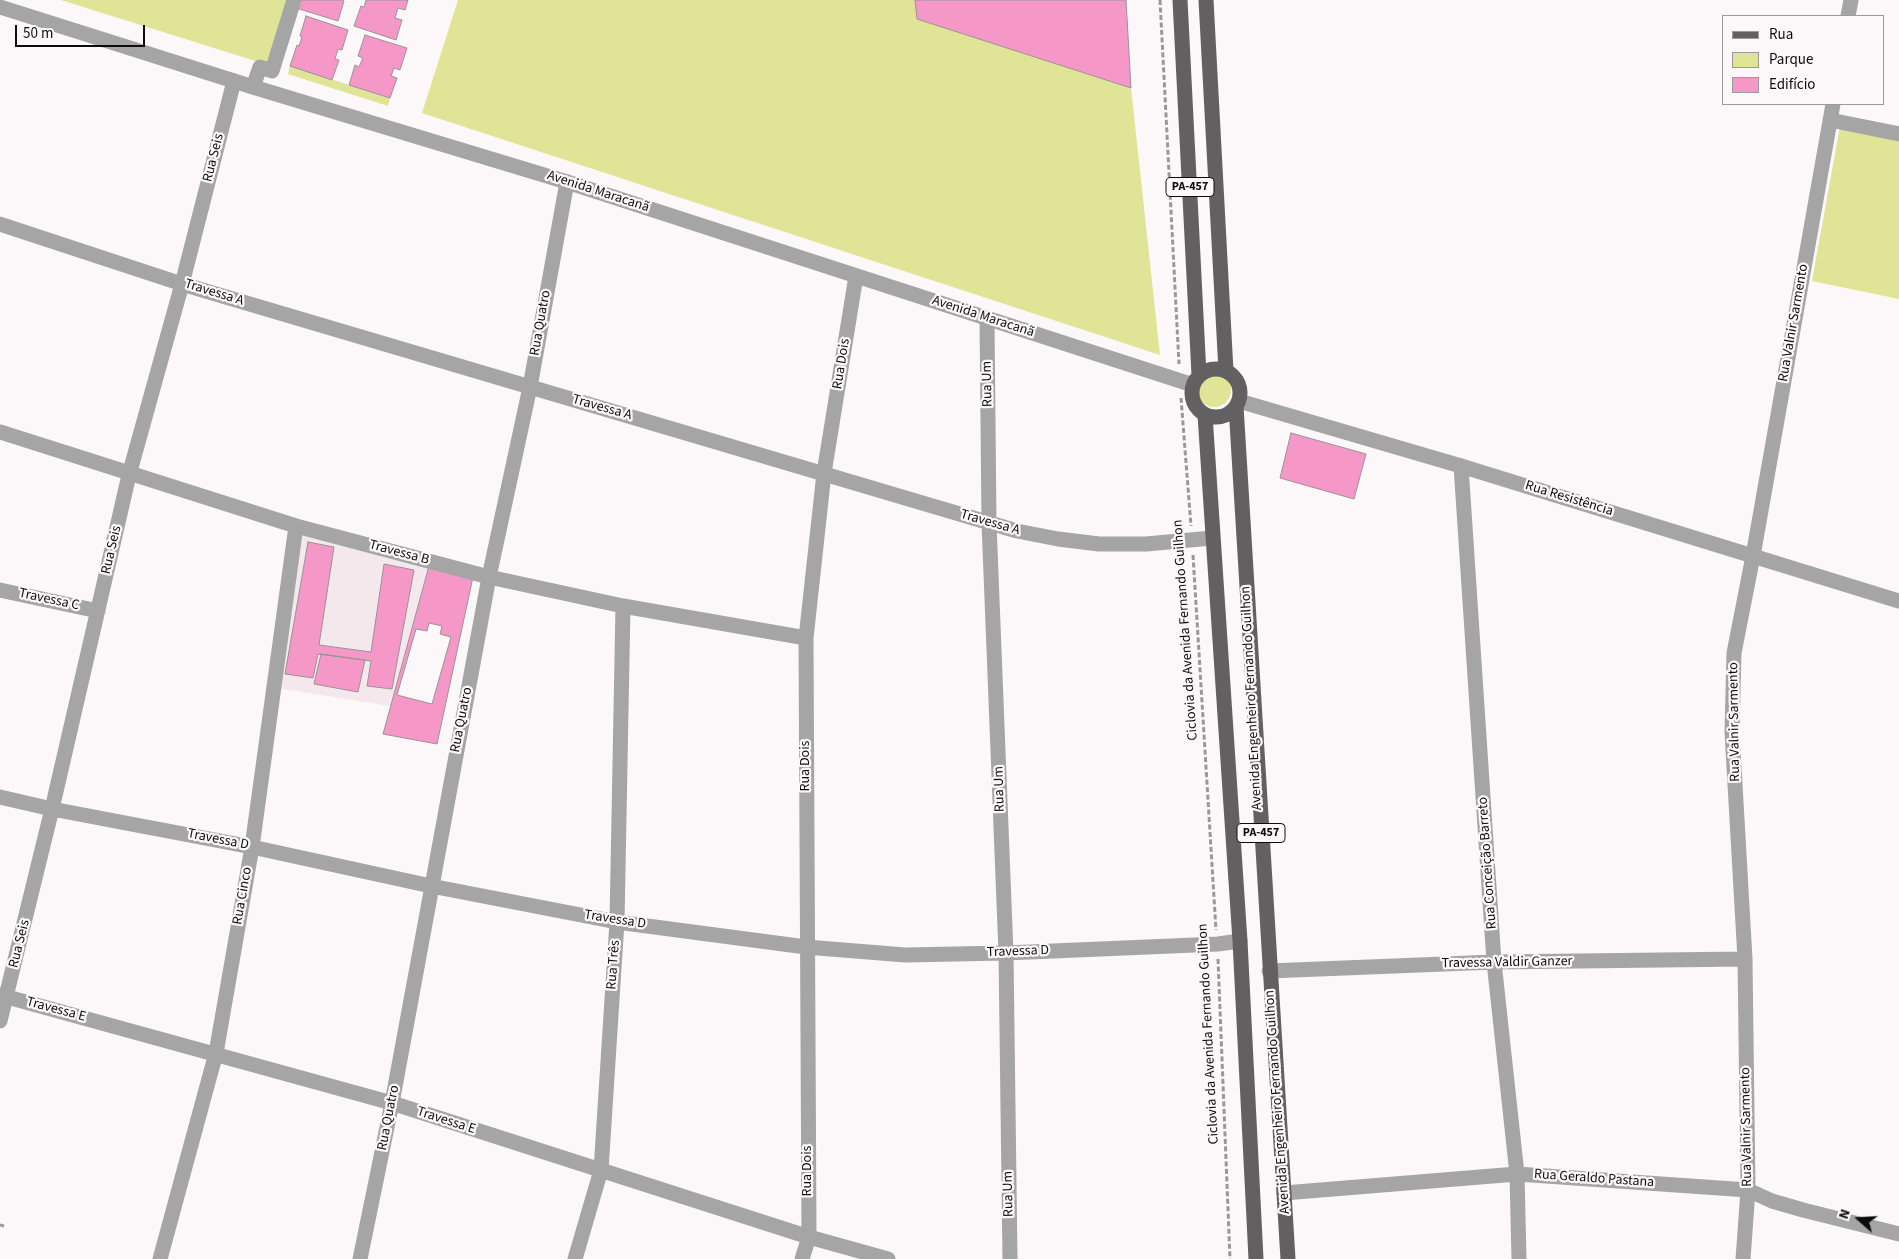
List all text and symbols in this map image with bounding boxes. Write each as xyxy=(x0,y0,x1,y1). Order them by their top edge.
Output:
scale bar xyxy=(18,15,148,47)
legend xyxy=(1722,15,1884,105)
text: 50 m xyxy=(23,23,53,44)
text: Rua xyxy=(1769,24,1793,45)
text: Parque xyxy=(1769,49,1813,70)
text: Edifício xyxy=(1769,74,1816,95)
street label: Rua Seis xyxy=(200,132,228,184)
street label: Avenida Maracanã xyxy=(545,168,651,216)
road number: PA-457 xyxy=(1166,178,1214,196)
street label: Rua Valnir Sarmento xyxy=(1775,263,1813,383)
street label: Travessa A xyxy=(182,276,246,310)
street label: Rua Quatro xyxy=(527,289,555,357)
street label: Avenida Maracanã xyxy=(930,293,1036,341)
street label: Rua Dois xyxy=(830,338,854,390)
street label: Rua Um xyxy=(979,361,997,407)
street label: Travessa A xyxy=(570,392,634,424)
street label: Rua Resistência xyxy=(1523,478,1615,520)
street label: Travessa A xyxy=(958,507,1022,539)
street label: Ciclovia da Avenida Fernando Guilhon xyxy=(1170,519,1202,741)
street label: Rua Seis xyxy=(98,524,126,576)
street label: Travessa B xyxy=(367,537,431,569)
street label: Travessa C xyxy=(17,585,81,615)
street label: Avenida Engenheiro Fernando Guilhon xyxy=(1238,585,1266,811)
street label: Rua Valnir Sarmento xyxy=(1726,662,1744,782)
street label: Rua Quatro xyxy=(447,686,477,754)
street label: Rua Dois xyxy=(798,741,814,791)
street label: Rua Um xyxy=(991,766,1009,812)
street label: Rua Conceição Barreto xyxy=(1475,796,1501,930)
road number: PA-457 xyxy=(1237,824,1285,842)
street label: Travessa D xyxy=(186,826,250,854)
street label: Rua Cinco xyxy=(230,866,256,926)
street label: Travessa D xyxy=(583,907,647,933)
street label: Rua Seis xyxy=(6,918,34,970)
street label: Ciclovia da Avenida Fernando Guilhon xyxy=(1195,923,1223,1145)
street label: Rua Três xyxy=(604,940,624,990)
street label: Travessa D xyxy=(987,943,1049,961)
street label: Travessa Valdir Ganzer xyxy=(1441,953,1573,973)
street label: Avenida Engenheiro Fernando Guilhon xyxy=(1262,989,1294,1215)
street label: Travessa E xyxy=(24,994,88,1026)
street label: Rua Valnir Sarmento xyxy=(1738,1067,1756,1187)
street label: Rua Quatro xyxy=(374,1084,404,1152)
street label: Travessa E xyxy=(414,1104,478,1138)
street label: Rua Dois xyxy=(800,1146,816,1196)
street label: Rua Geraldo Pastana xyxy=(1533,1166,1655,1192)
street label: Rua Um xyxy=(1000,1171,1018,1217)
north arrow xyxy=(1834,1194,1884,1244)
text: N xyxy=(1834,1206,1856,1222)

